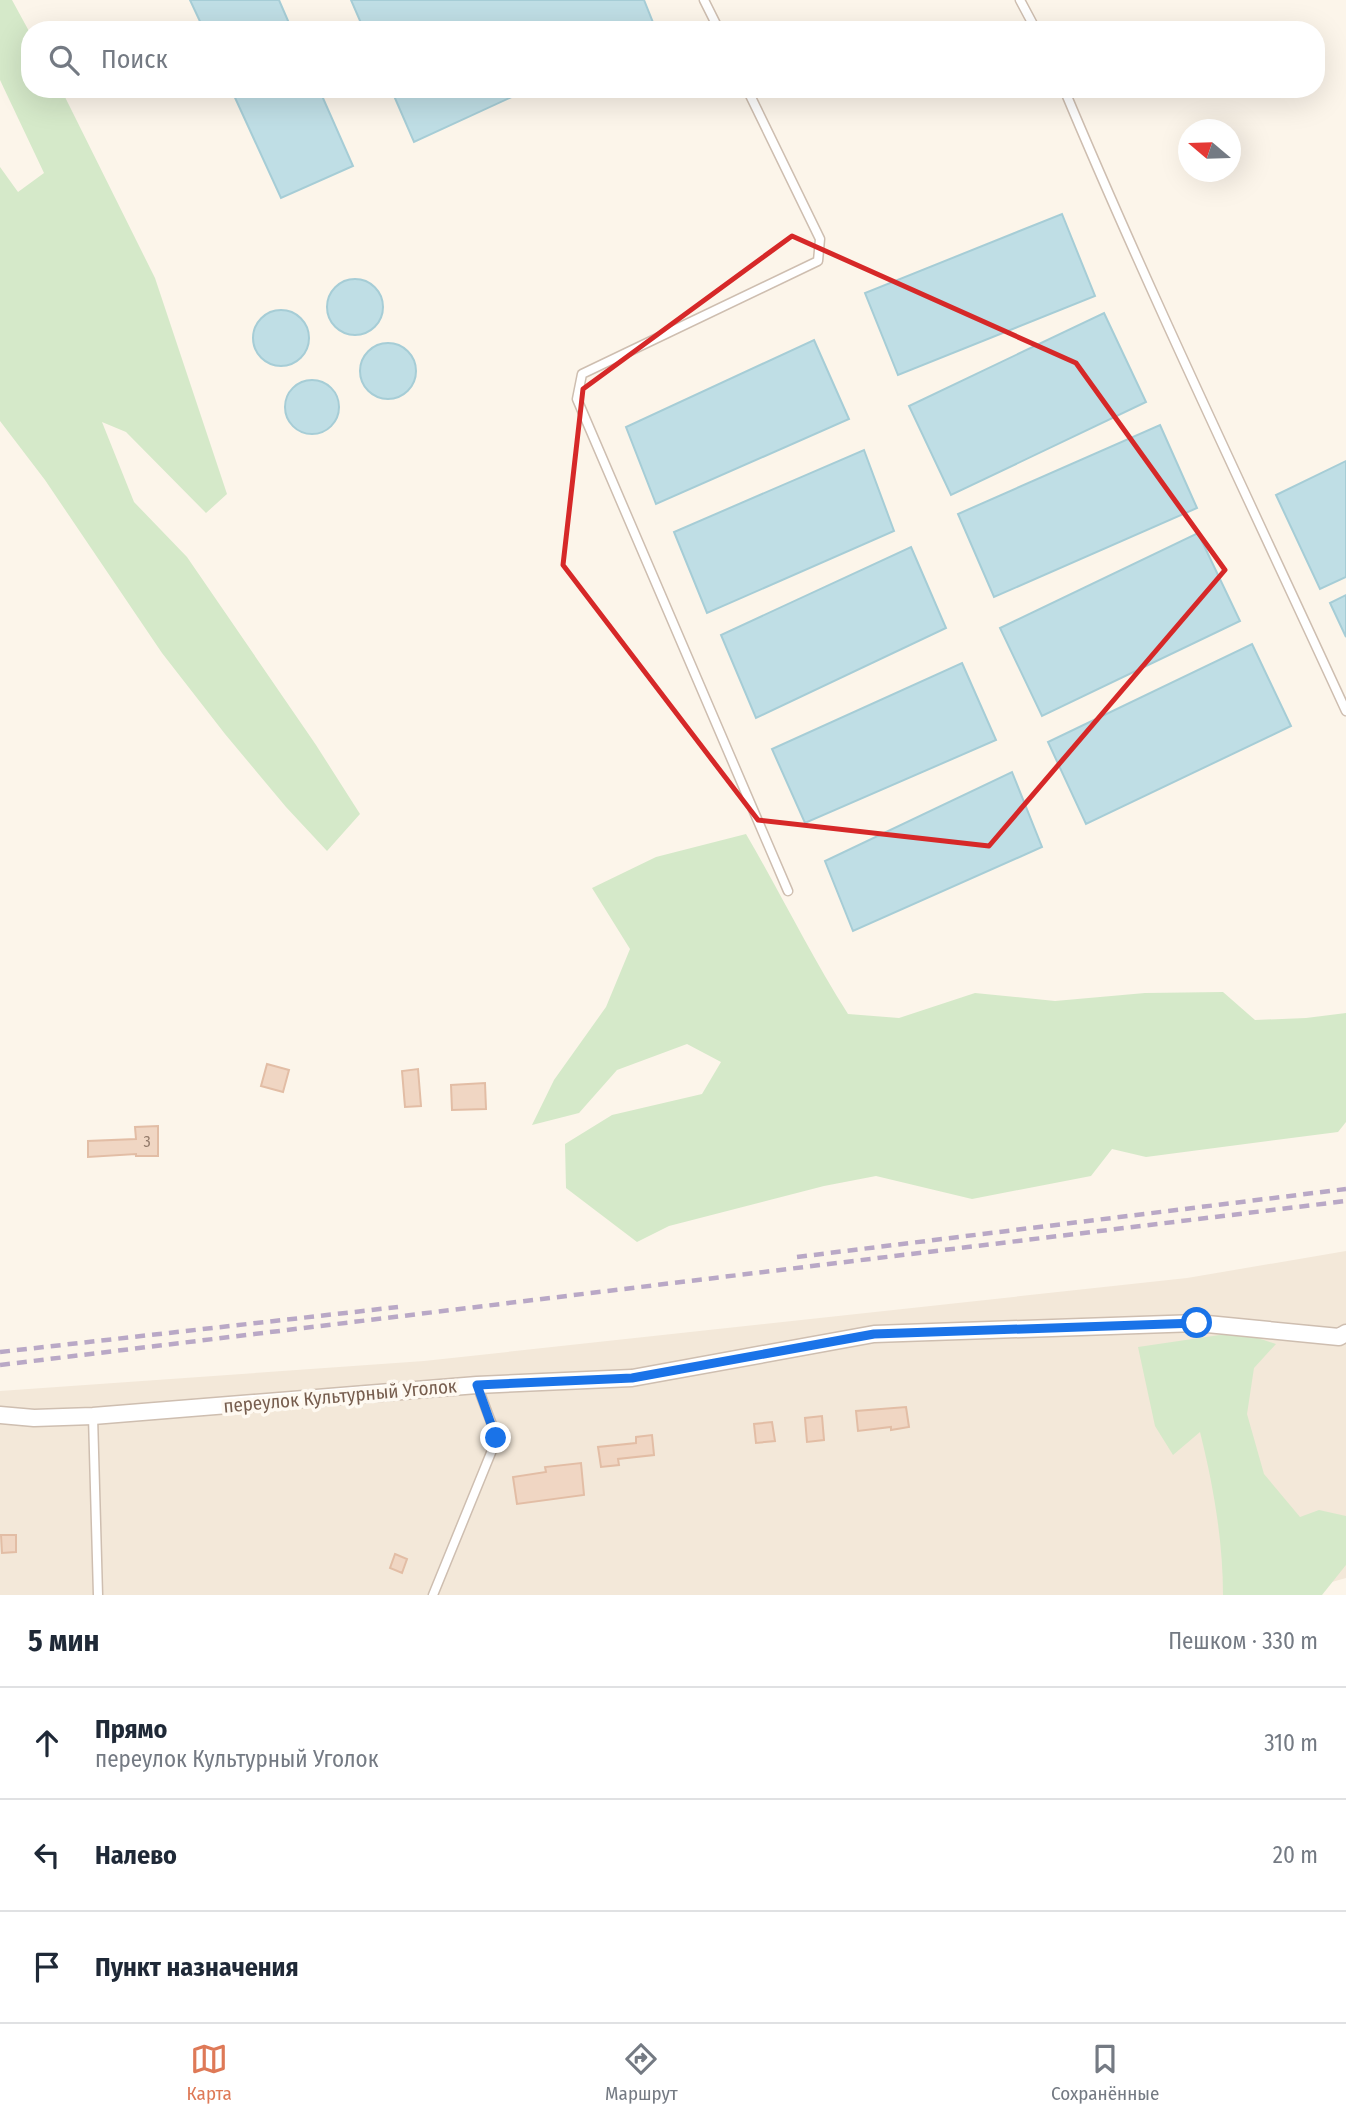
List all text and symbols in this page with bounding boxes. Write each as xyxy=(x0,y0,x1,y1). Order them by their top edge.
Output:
search box xyxy=(21,21,1325,98)
icon: search xyxy=(45,41,83,79)
text: Поиск xyxy=(101,44,168,75)
north arrow xyxy=(1178,119,1241,182)
house number: 3 xyxy=(143,1132,151,1151)
route start xyxy=(1181,1307,1212,1338)
street label: переулок Культурный Уголок xyxy=(222,1374,458,1418)
route end xyxy=(480,1422,511,1453)
text: 5 мин xyxy=(28,1623,99,1659)
text: Пешком · 330 m xyxy=(1168,1627,1318,1655)
text: Прямо xyxy=(95,1714,167,1745)
icon: ahead xyxy=(28,1724,66,1762)
text: 310 m xyxy=(1264,1729,1318,1757)
text: переулок Культурный Уголок xyxy=(95,1745,379,1773)
icon: left xyxy=(28,1836,66,1874)
text: Налево xyxy=(95,1840,177,1871)
text: 20 m xyxy=(1273,1841,1318,1869)
icon: arrive xyxy=(28,1948,66,1986)
text: Пункт назначения xyxy=(95,1952,299,1983)
tab: Карта xyxy=(187,2040,232,2105)
tab: Маршрут xyxy=(605,2040,678,2105)
tab: Сохранённые xyxy=(1051,2040,1159,2105)

